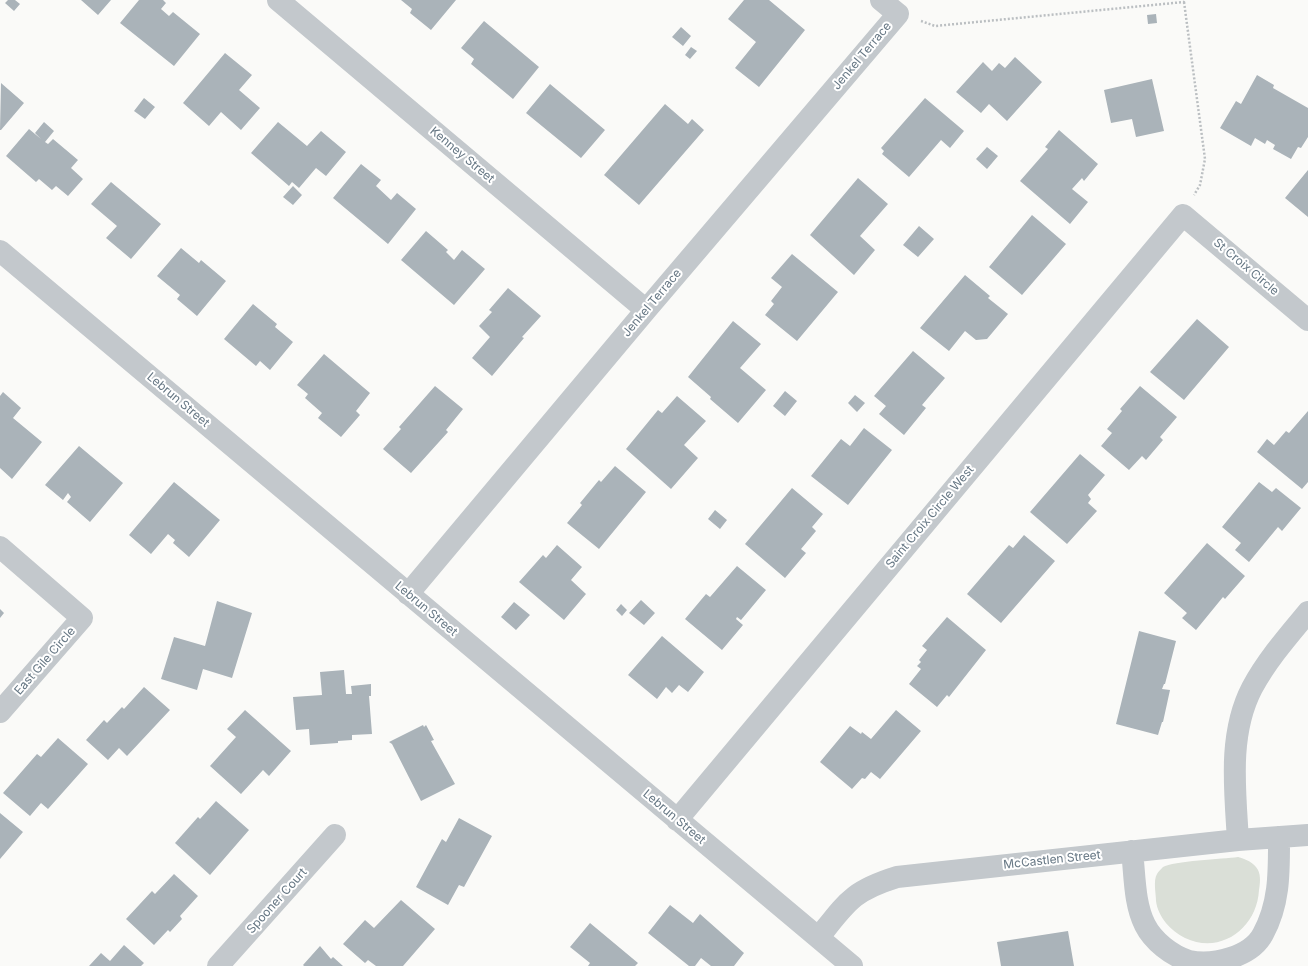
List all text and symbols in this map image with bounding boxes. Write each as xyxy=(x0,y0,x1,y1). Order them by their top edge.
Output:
street label: Jenkel Terrace xyxy=(829,19,895,93)
street label: Kenney Street xyxy=(427,124,497,186)
street label: St Croix Circle xyxy=(1210,235,1282,299)
street label: Jenkel Terrace xyxy=(619,266,685,340)
street label: Lebrun Street xyxy=(144,370,212,430)
street label: Saint Croix Circle West xyxy=(883,463,977,571)
street label: Lebrun Street xyxy=(392,579,460,639)
street label: East Gile Circle xyxy=(12,624,78,698)
street label: Lebrun Street xyxy=(640,787,708,847)
street label: McCastlen Street xyxy=(1003,848,1101,872)
street label: Spooner Court xyxy=(244,865,310,937)

